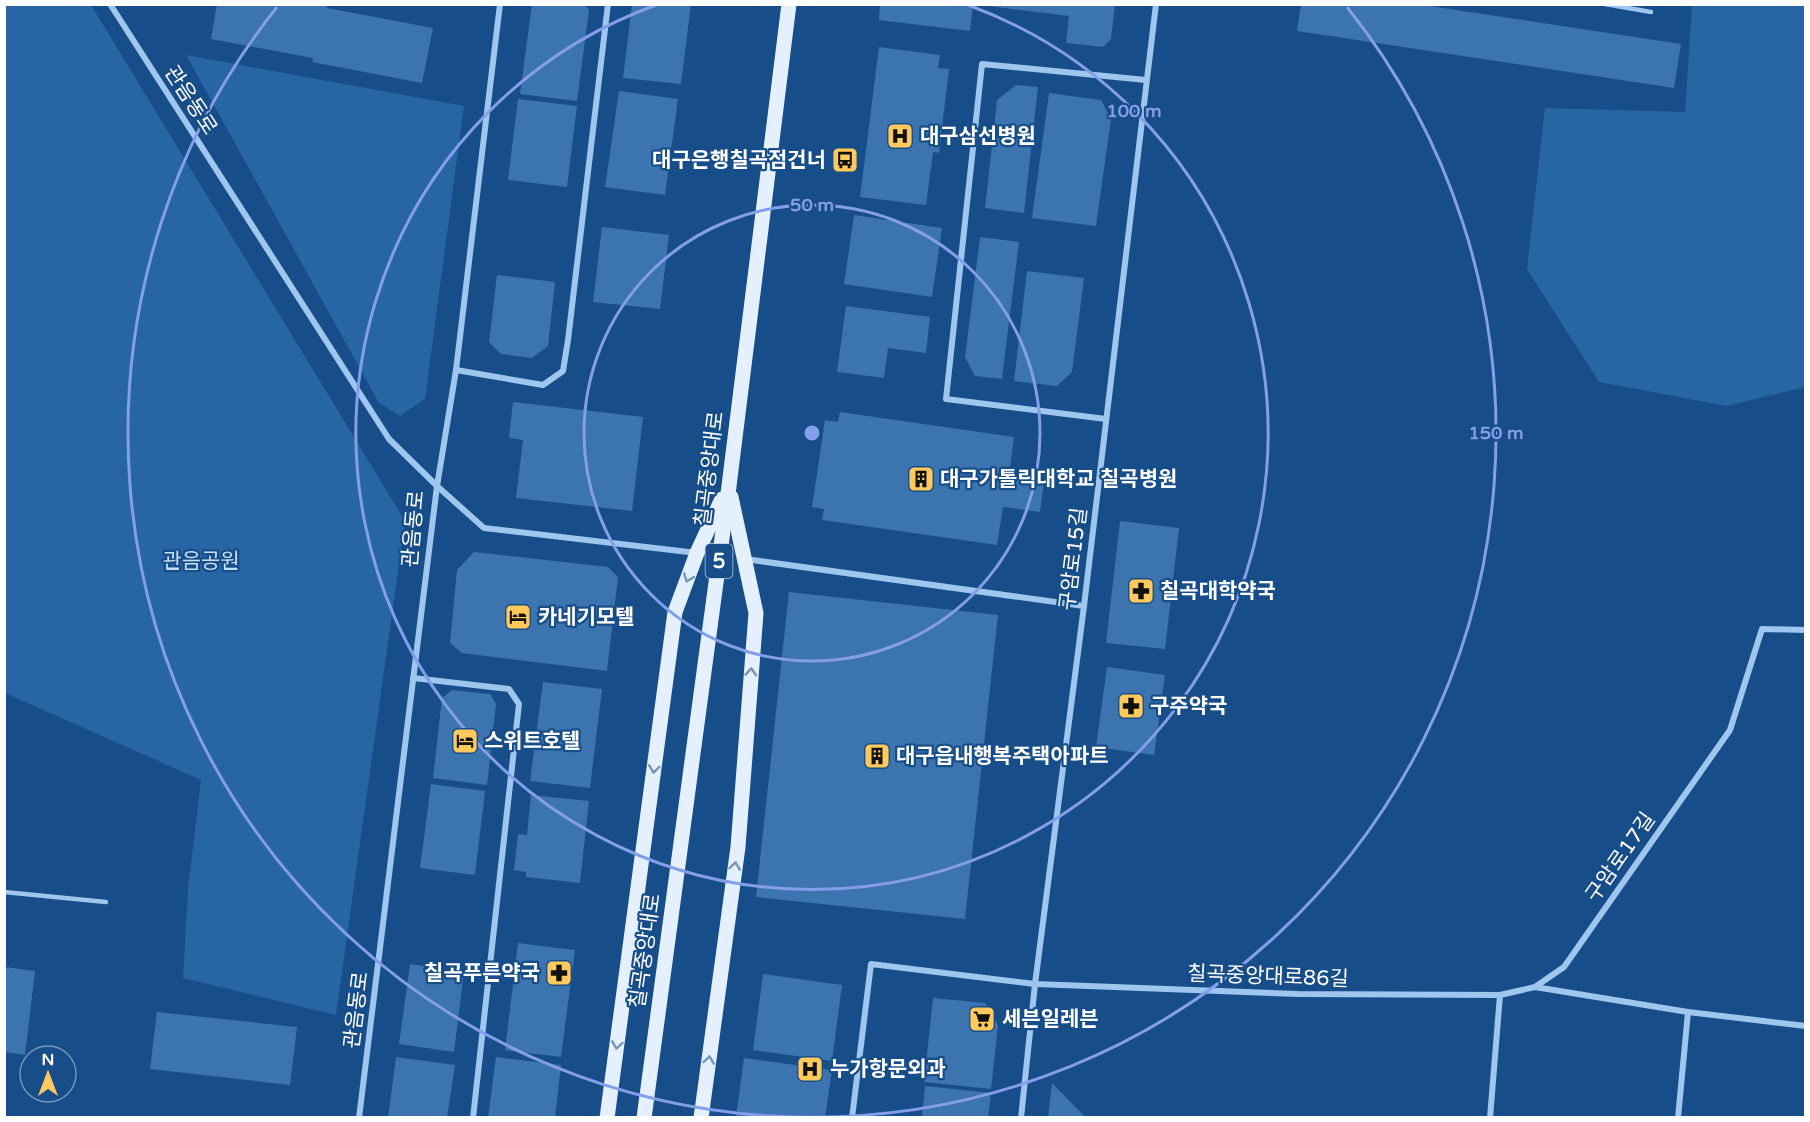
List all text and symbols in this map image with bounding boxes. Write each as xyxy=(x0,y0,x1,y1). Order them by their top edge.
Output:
street label: 관음동로 xyxy=(159,61,222,139)
text: 100 m xyxy=(1106,100,1162,122)
hospital icon: 대구삼선병원 xyxy=(885,121,915,151)
place label: 대구삼선병원 xyxy=(920,124,1036,149)
bus stop icon: 대구은행칠곡점건너 xyxy=(830,145,860,175)
place label: 대구은행칠곡점건너 xyxy=(652,148,826,173)
text: 50 m xyxy=(790,194,834,216)
street label: 칠곡중앙대로 xyxy=(690,410,729,528)
text: 150 m xyxy=(1468,422,1524,444)
centre of rings xyxy=(802,423,822,443)
building icon: 대구가톨릭대학교 칠곡병원 xyxy=(906,464,936,494)
place label: 대구가톨릭대학교 칠곡병원 xyxy=(940,467,1177,492)
street label: 관음동로 xyxy=(398,489,429,569)
street label: 구암로15길 xyxy=(1055,506,1092,612)
road number: 5 xyxy=(706,544,732,578)
park label: 관음공원 xyxy=(162,549,240,574)
one-way arrow xyxy=(683,571,695,582)
pharmacy icon: 칠곡대학약국 xyxy=(1126,576,1156,606)
place label: 칠곡대학약국 xyxy=(1160,579,1276,604)
hotel icon: 카네기모텔 xyxy=(503,602,533,632)
place label: 카네기모텔 xyxy=(538,605,635,630)
one-way arrow xyxy=(744,668,757,677)
pharmacy icon: 구주약국 xyxy=(1116,691,1146,721)
place label: 구주약국 xyxy=(1150,694,1227,719)
hotel icon: 스위트호텔 xyxy=(450,726,480,756)
place label: 스위트호텔 xyxy=(484,729,581,754)
building icon: 대구읍내행복주택아파트 xyxy=(862,741,892,771)
place label: 대구읍내행복주택아파트 xyxy=(896,744,1109,769)
one-way arrow xyxy=(649,764,661,773)
street label: 구암로17길 xyxy=(1580,808,1660,907)
one-way arrow xyxy=(729,862,741,871)
street label: 칠곡중앙대로 xyxy=(625,892,666,1010)
pharmacy icon: 칠곡푸른약국 xyxy=(544,958,574,988)
place label: 칠곡푸른약국 xyxy=(424,961,540,986)
street label: 칠곡중앙대로86길 xyxy=(1187,961,1349,992)
street label: 관음동로 xyxy=(339,970,374,1050)
supermarket icon: 세븐일레븐 xyxy=(967,1004,997,1034)
place label: 세븐일레븐 xyxy=(1002,1007,1099,1032)
one-way arrow xyxy=(611,1041,624,1050)
north arrow xyxy=(18,1044,78,1104)
text: N xyxy=(42,1050,54,1070)
hospital icon: 누가항문외과 xyxy=(795,1054,825,1084)
one-way arrow xyxy=(702,1055,714,1064)
place label: 누가항문외과 xyxy=(830,1057,946,1082)

